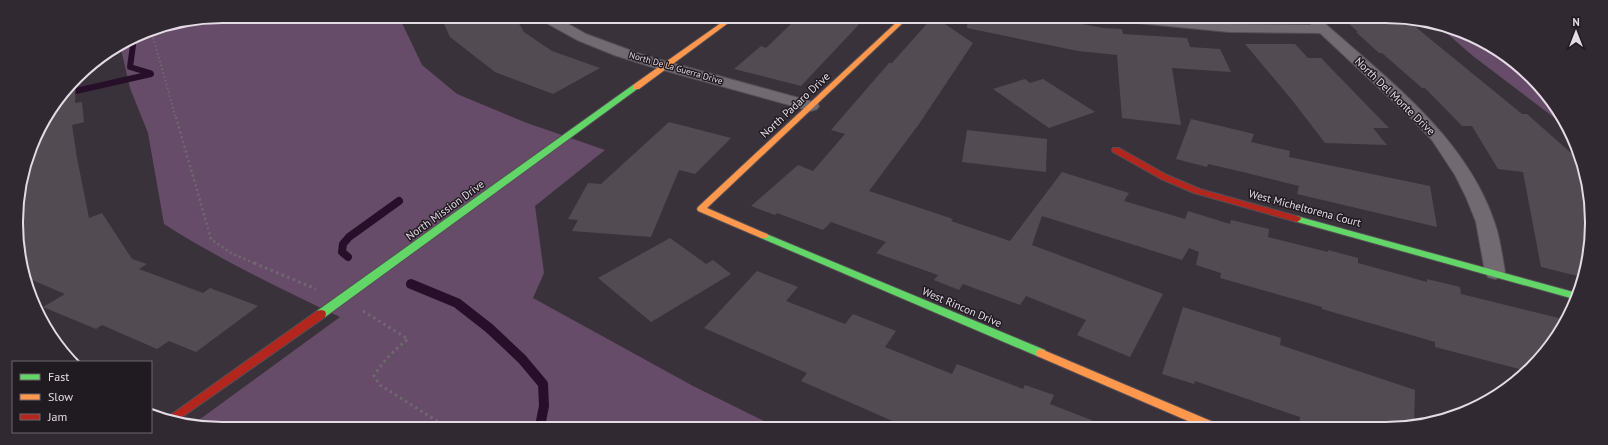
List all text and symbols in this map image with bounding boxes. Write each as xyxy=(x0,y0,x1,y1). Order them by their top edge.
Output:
north arrow xyxy=(1556,12,1596,52)
text: N xyxy=(1572,15,1580,29)
street label: North De La Guerra Drive xyxy=(628,49,725,86)
street label: North Del Monte Drive xyxy=(1352,54,1438,138)
street label: North Padaro Drive xyxy=(757,69,833,141)
street label: North Mission Drive xyxy=(403,177,487,243)
street label: West Micheltorena Court xyxy=(1247,186,1363,230)
street label: West Rincon Drive xyxy=(920,284,1004,330)
legend xyxy=(12,361,152,433)
text: Fast xyxy=(48,369,69,384)
text: Slow xyxy=(48,389,73,404)
text: Jam xyxy=(47,409,67,424)

